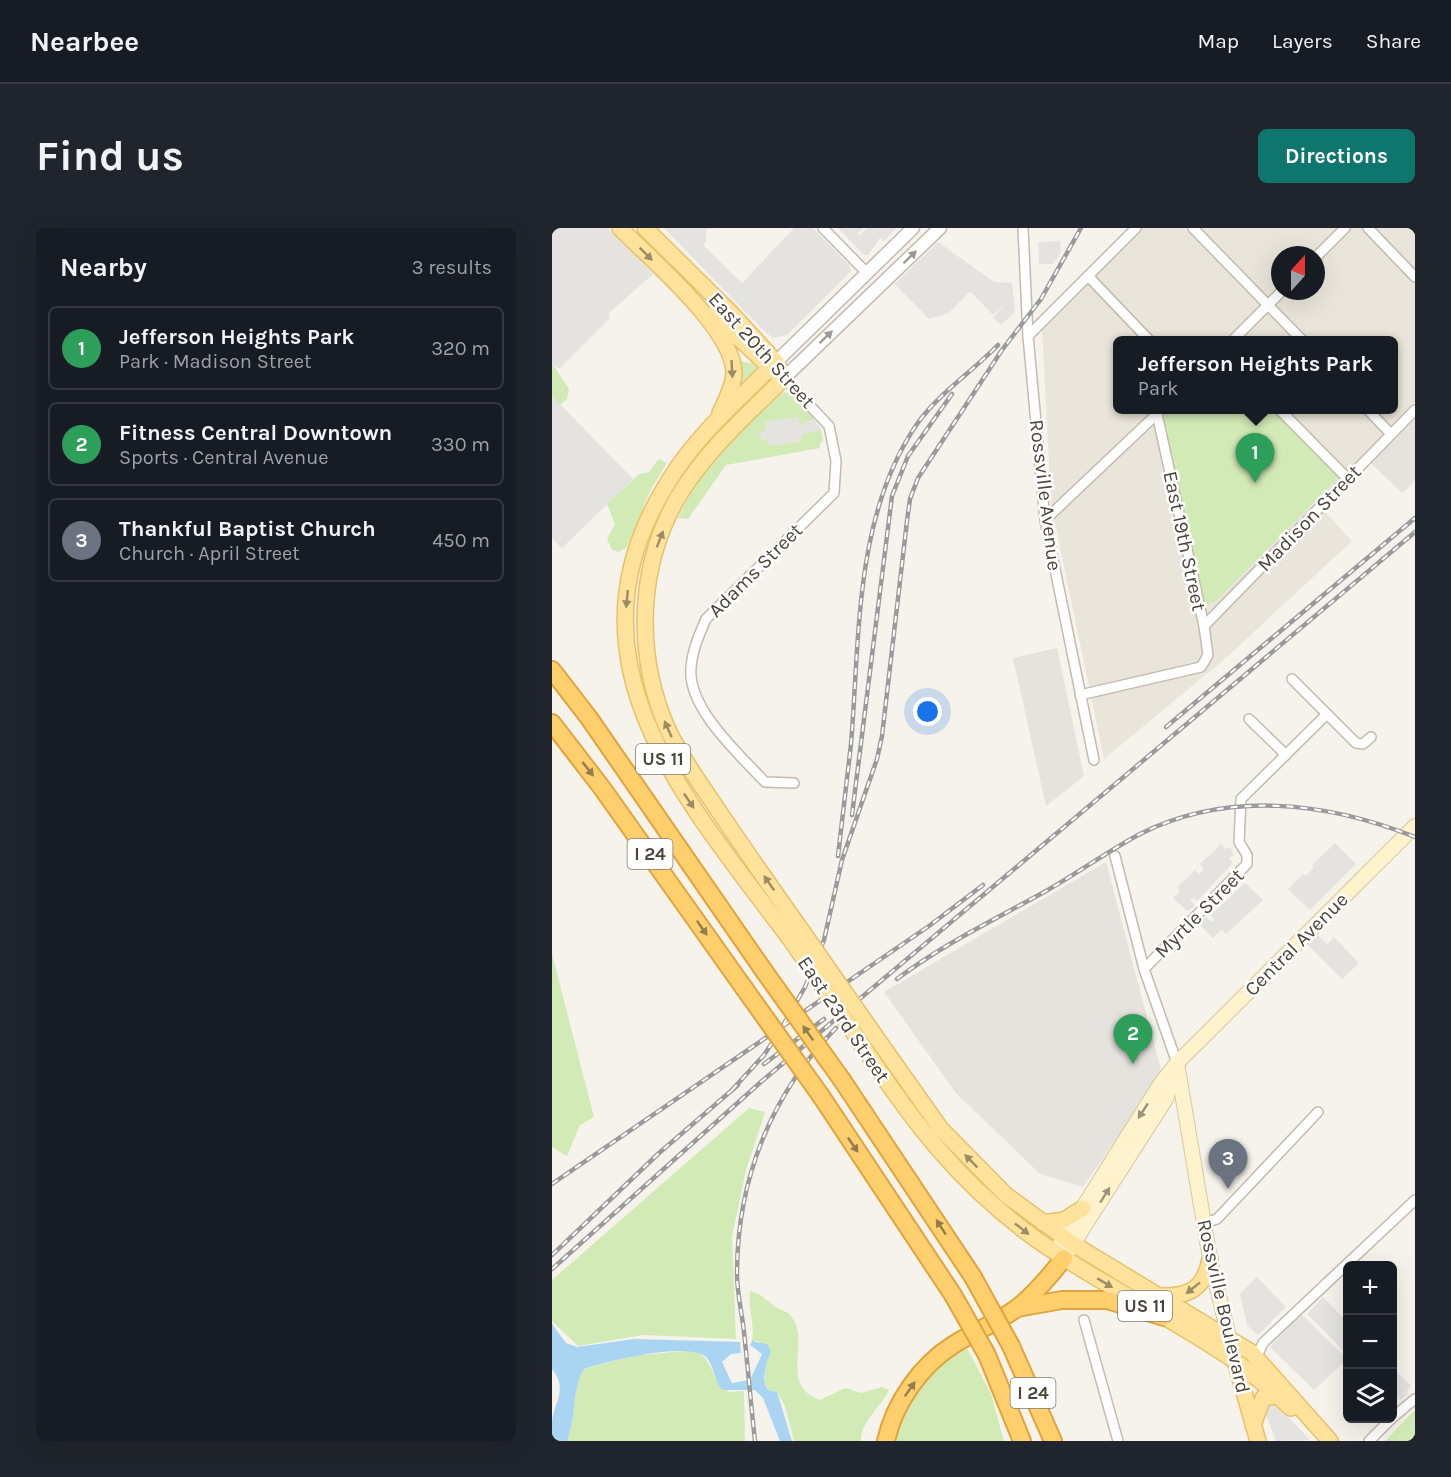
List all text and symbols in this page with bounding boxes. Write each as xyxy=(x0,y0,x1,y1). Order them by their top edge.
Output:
text: Nearbee xyxy=(30,25,139,58)
text: Map xyxy=(1197,29,1239,53)
text: Layers xyxy=(1272,29,1333,53)
text: Share xyxy=(1366,29,1421,53)
button: Directions xyxy=(1258,129,1415,183)
text: Find us xyxy=(36,131,184,181)
north arrow xyxy=(1271,246,1325,300)
one-way arrow xyxy=(638,247,652,261)
one-way arrow xyxy=(903,250,917,264)
text: Nearby xyxy=(60,252,147,283)
text: 3 results xyxy=(412,256,492,279)
street label: East 20th Street xyxy=(704,288,820,413)
text: Jefferson Heights Park xyxy=(119,324,354,350)
one-way arrow xyxy=(819,331,833,345)
popup xyxy=(1113,336,1398,414)
text: 1 xyxy=(78,337,85,360)
text: 320 m xyxy=(431,337,490,360)
text: Park · Madison Street xyxy=(119,350,312,373)
text: Jefferson Heights Park xyxy=(1138,351,1373,377)
one-way arrow xyxy=(728,359,737,378)
text: Park xyxy=(1138,377,1178,400)
street label: Rossville Avenue xyxy=(1025,418,1066,572)
text: Fitness Central Downtown xyxy=(119,420,392,446)
text: 2 xyxy=(75,433,88,456)
text: 330 m xyxy=(431,433,490,456)
pin: 1 xyxy=(1236,434,1274,483)
text: Sports · Central Avenue xyxy=(119,446,329,469)
street label: Madison Street xyxy=(1253,460,1366,576)
street label: East 19th Street xyxy=(1158,469,1211,614)
text: Thankful Baptist Church xyxy=(119,516,376,542)
street label: Adams Street xyxy=(704,518,807,622)
text: 3 xyxy=(75,529,88,552)
text: 450 m xyxy=(432,529,490,552)
one-way arrow xyxy=(655,530,665,548)
text: Church · April Street xyxy=(119,542,300,565)
one-way arrow xyxy=(622,590,632,609)
your location xyxy=(913,697,942,726)
one-way arrow xyxy=(664,720,673,737)
road number: US 11 xyxy=(636,744,690,774)
one-way arrow xyxy=(582,762,594,777)
one-way arrow xyxy=(683,792,695,808)
road number: I 24 xyxy=(628,839,672,869)
street label: Myrtle Street xyxy=(1150,864,1249,963)
one-way arrow xyxy=(764,875,775,891)
street label: Central Avenue xyxy=(1240,888,1353,1001)
one-way arrow xyxy=(696,919,708,935)
street label: East 23rd Street xyxy=(793,952,895,1087)
pin: 2 xyxy=(1114,1014,1152,1064)
one-way arrow xyxy=(802,1025,814,1041)
one-way arrow xyxy=(1138,1103,1149,1119)
one-way arrow xyxy=(847,1137,858,1153)
pin: 3 xyxy=(1208,1140,1248,1189)
one-way arrow xyxy=(964,1155,978,1169)
one-way arrow xyxy=(1100,1187,1111,1203)
street label: Rossville Boulevard xyxy=(1192,1217,1255,1395)
one-way arrow xyxy=(936,1219,947,1236)
one-way arrow xyxy=(1014,1222,1030,1235)
map controls xyxy=(1343,1261,1397,1423)
button: + xyxy=(1343,1261,1397,1315)
one-way arrow xyxy=(1097,1278,1114,1288)
one-way arrow xyxy=(1185,1282,1201,1295)
road number: US 11 xyxy=(1118,1291,1172,1321)
button: − xyxy=(1343,1315,1397,1369)
button: layers xyxy=(1343,1369,1397,1423)
road number: I 24 xyxy=(1010,1378,1056,1408)
one-way arrow xyxy=(904,1381,916,1397)

